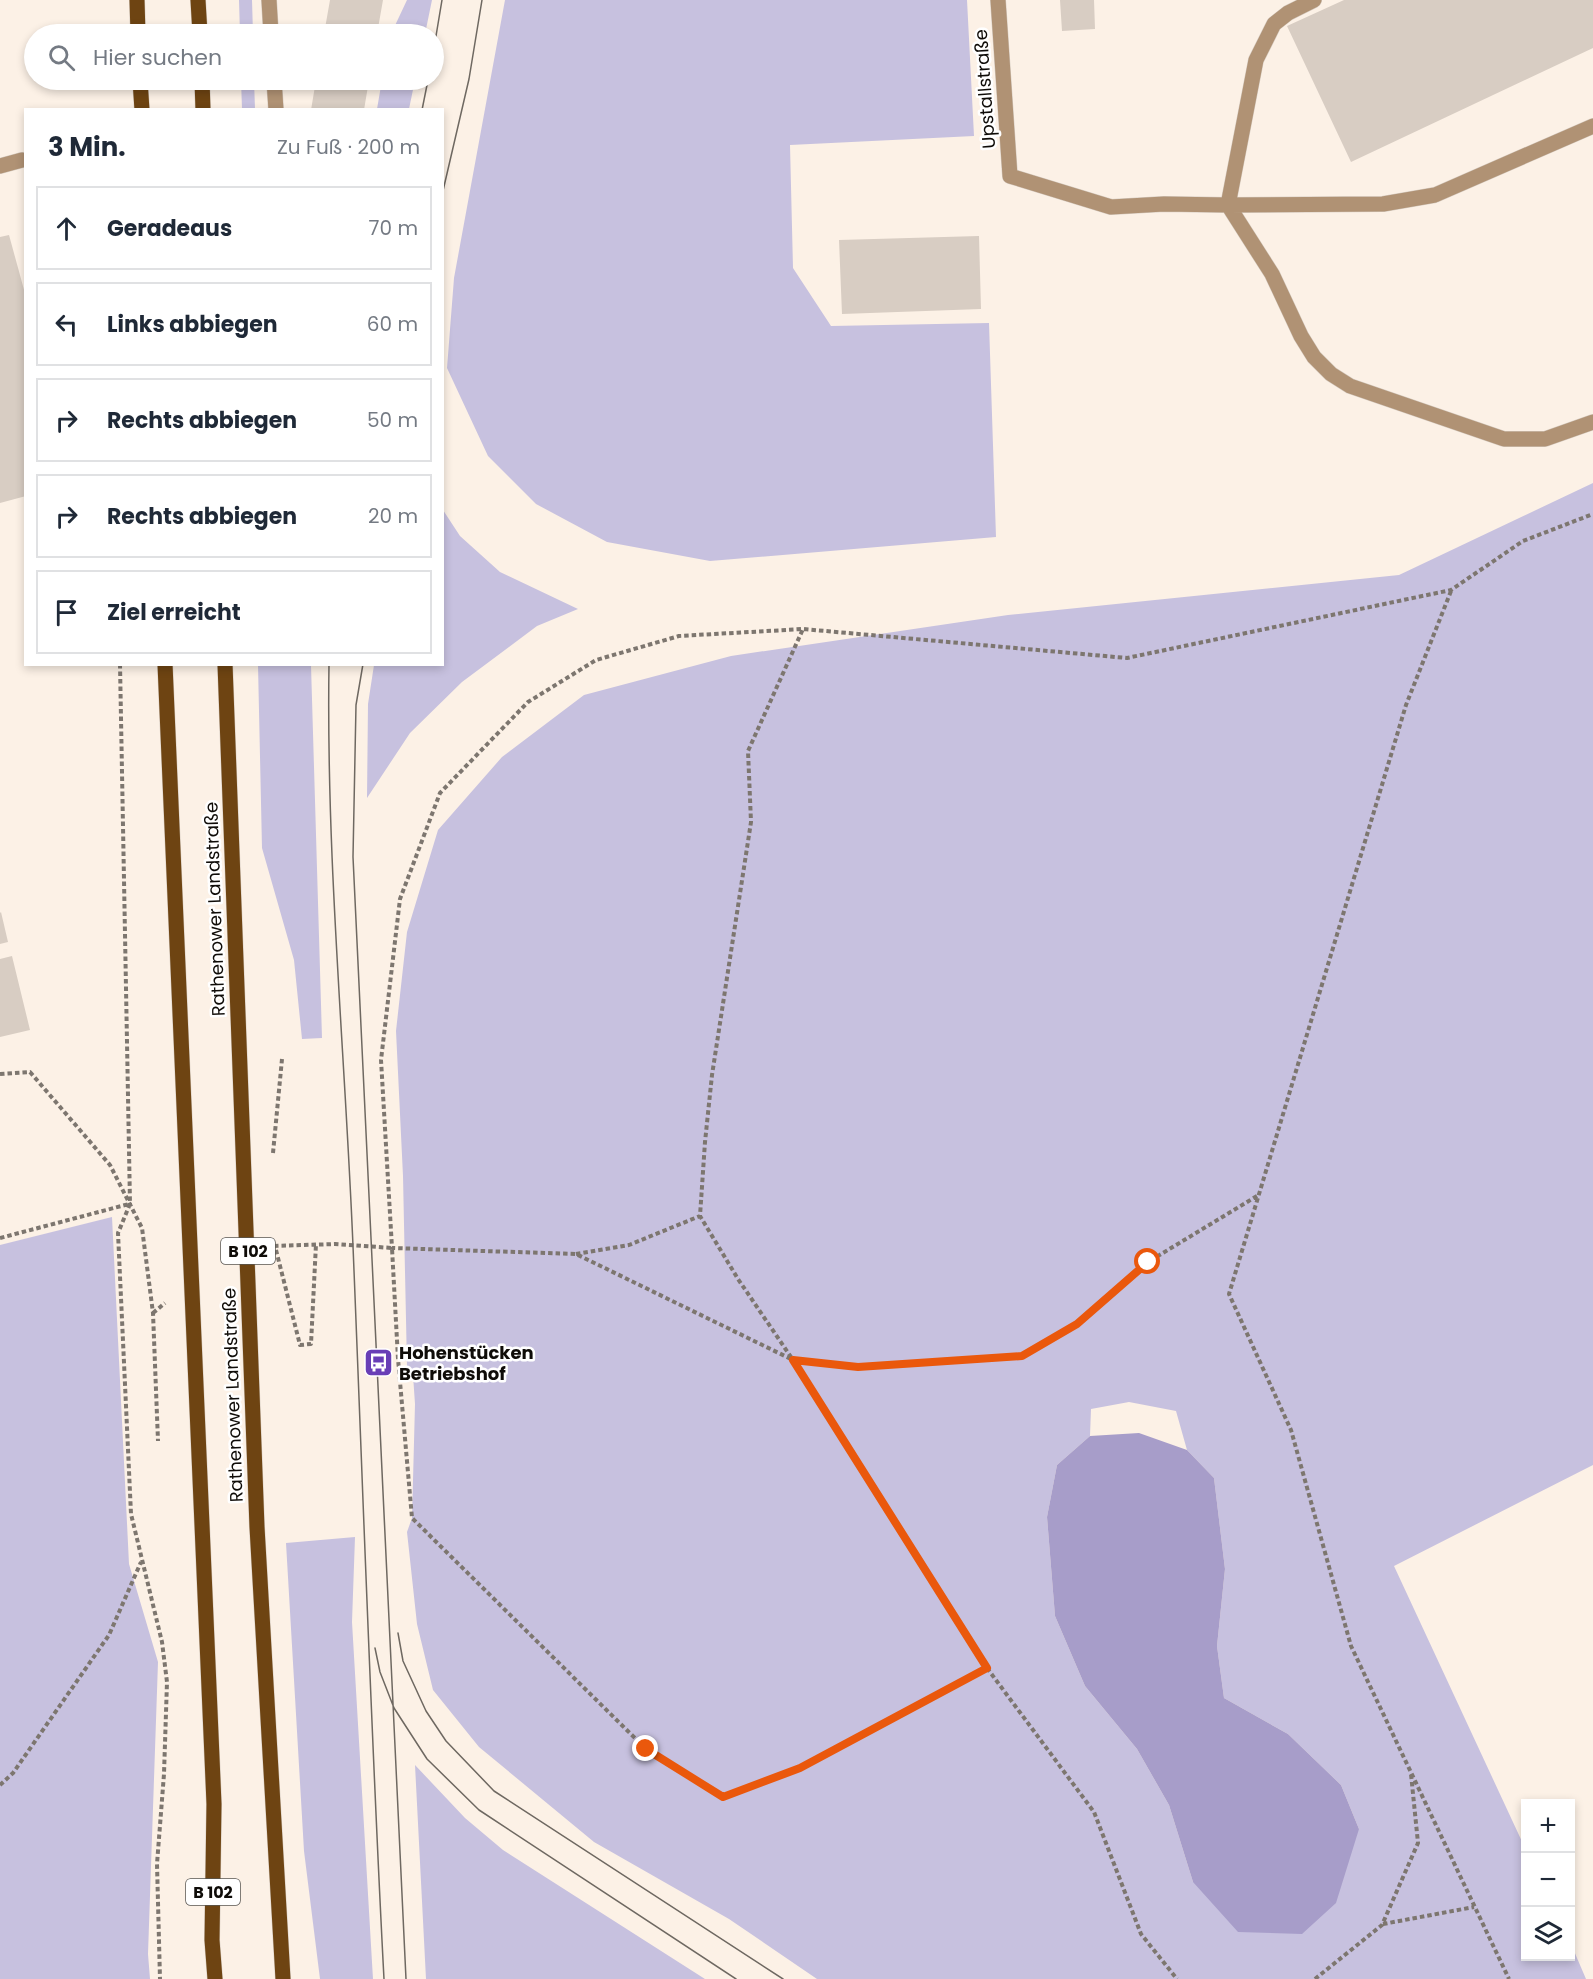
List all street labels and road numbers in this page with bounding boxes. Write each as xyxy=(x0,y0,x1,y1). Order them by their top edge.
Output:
street label: Upstallstraße xyxy=(968,29,1001,150)
street label: Rathenower Landstraße xyxy=(198,801,231,1017)
road number: B 102 xyxy=(221,1238,275,1264)
street label: Rathenower Landstraße xyxy=(216,1287,249,1503)
road number: B 102 xyxy=(186,1879,240,1905)

